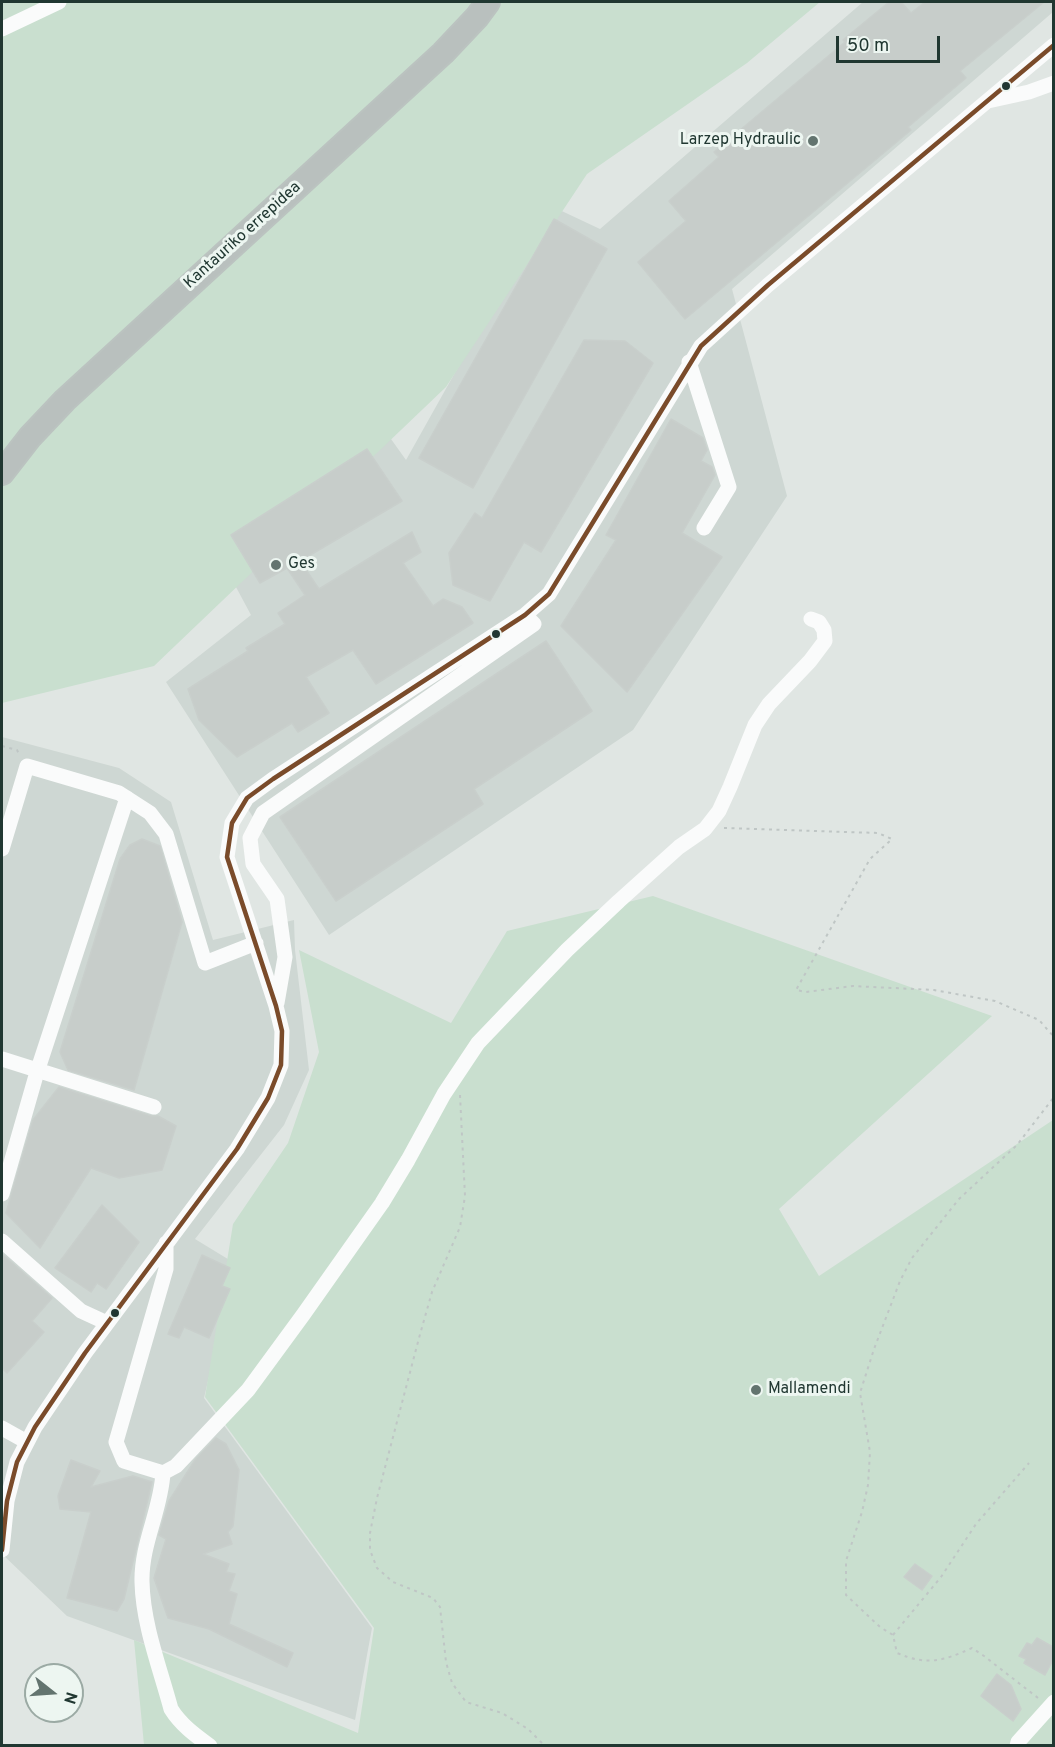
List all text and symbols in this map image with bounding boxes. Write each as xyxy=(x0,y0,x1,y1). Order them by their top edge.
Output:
scale bar xyxy=(839,24,942,62)
text: 50 m xyxy=(847,35,889,58)
unlabelled marker xyxy=(1000,80,1012,92)
place label: Larzep Hydraulic xyxy=(680,131,801,151)
marker: Larzep Hydraulic xyxy=(806,134,820,148)
street label: Kantauriko errepidea xyxy=(181,178,305,294)
place label: Ges xyxy=(288,555,315,575)
marker: Ges xyxy=(269,558,283,572)
unlabelled marker xyxy=(490,628,502,640)
unlabelled marker xyxy=(109,1307,121,1319)
place label: Mallamendi xyxy=(768,1380,851,1400)
marker: Mallamendi xyxy=(749,1383,763,1397)
north arrow xyxy=(24,1663,84,1723)
text: N xyxy=(58,1689,81,1706)

